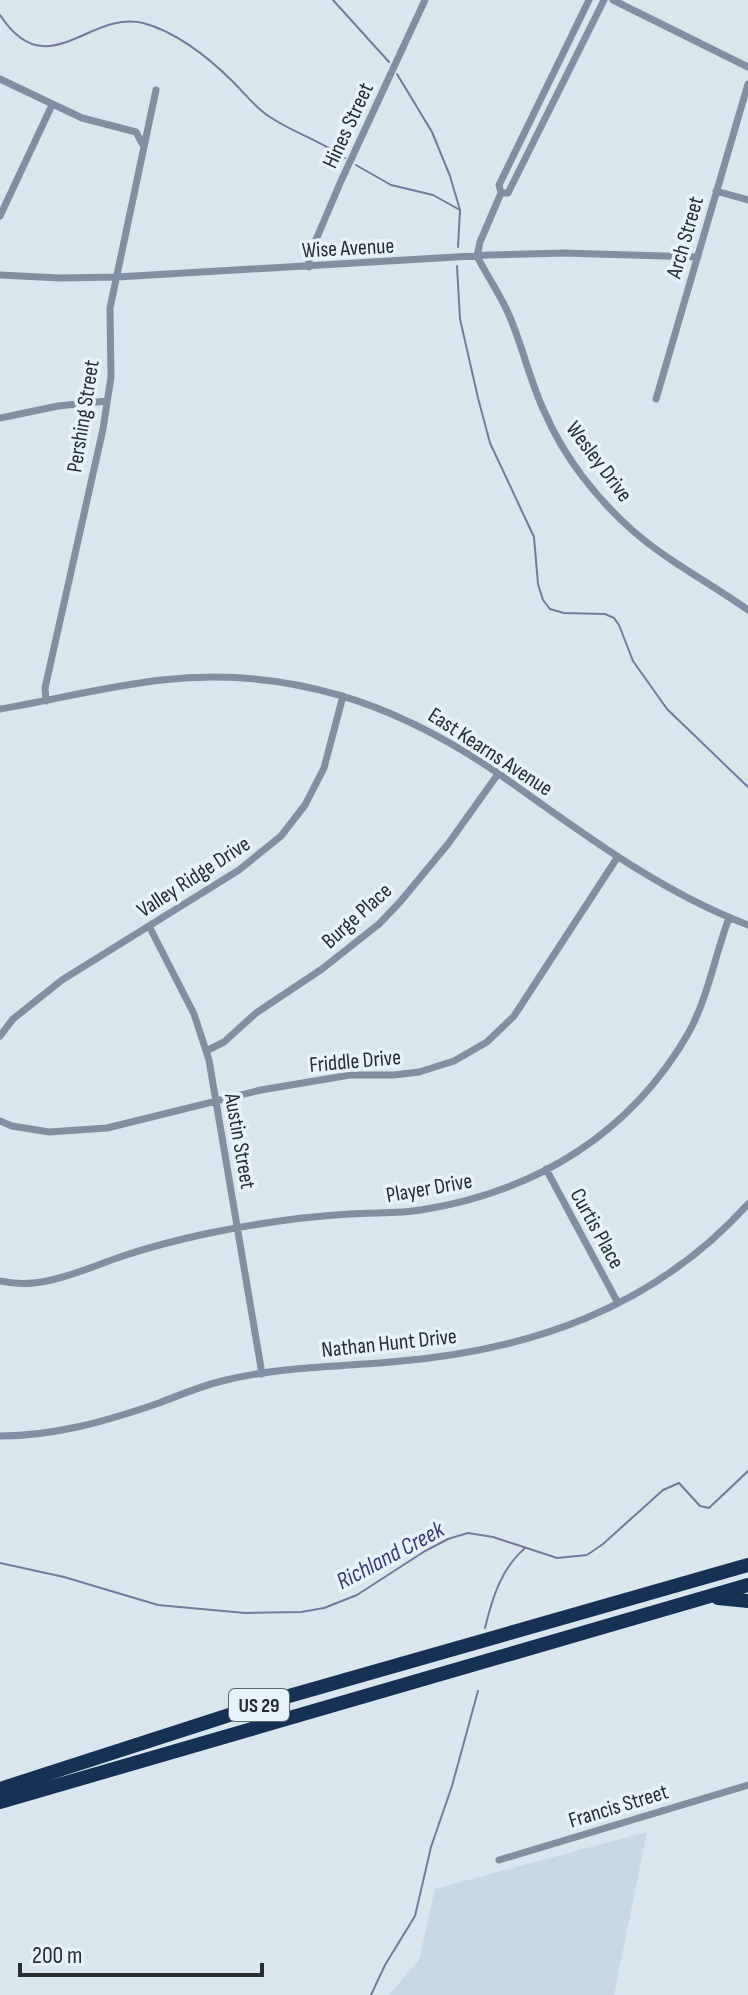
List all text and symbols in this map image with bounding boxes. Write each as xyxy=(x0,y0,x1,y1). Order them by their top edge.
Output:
street label: Hines Street xyxy=(317,78,380,173)
street label: Arch Street xyxy=(661,193,710,282)
street label: Wise Avenue xyxy=(301,233,395,264)
street label: Pershing Street xyxy=(61,358,106,474)
street label: Wesley Drive xyxy=(560,416,638,508)
street label: East Kearns Avenue xyxy=(423,702,558,803)
street label: Valley Ridge Drive xyxy=(132,831,255,924)
street label: Burge Place xyxy=(316,878,398,955)
street label: Friddle Drive xyxy=(308,1044,402,1079)
street label: Austin Street xyxy=(218,1090,261,1191)
street label: Player Drive xyxy=(384,1168,474,1209)
street label: Curtis Place xyxy=(564,1184,630,1274)
street label: Nathan Hunt Drive xyxy=(320,1323,458,1364)
water label: Richland Creek xyxy=(331,1514,450,1596)
road number: US 29 xyxy=(229,1689,289,1721)
street label: Francis Street xyxy=(565,1778,672,1834)
scale bar xyxy=(20,1927,262,1977)
text: 200 m xyxy=(32,1941,83,1970)

